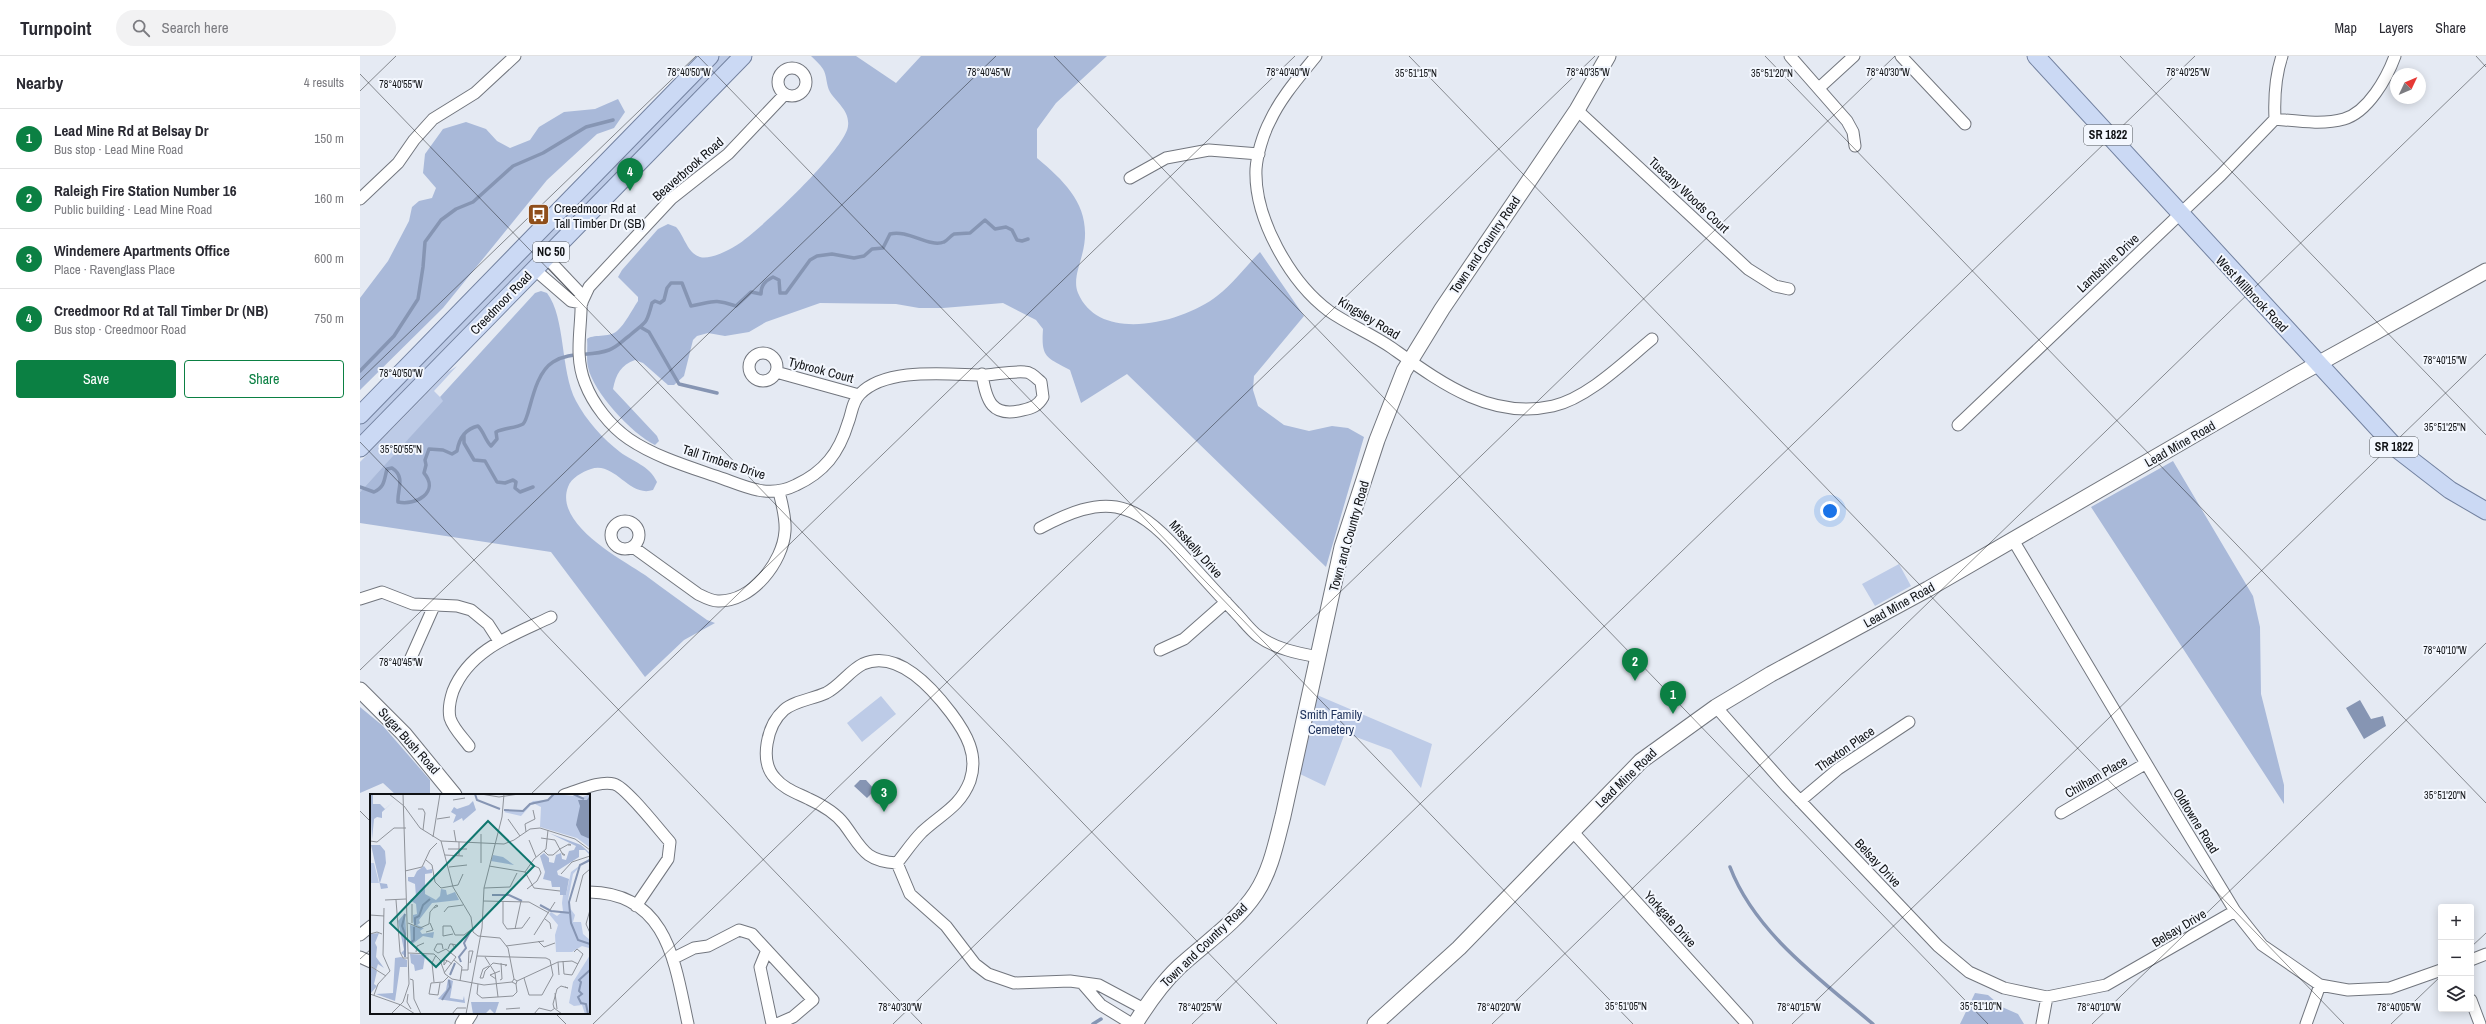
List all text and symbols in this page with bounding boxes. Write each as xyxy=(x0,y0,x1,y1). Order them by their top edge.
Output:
search box xyxy=(116,10,396,46)
text: Turnpoint xyxy=(20,15,92,41)
icon: search xyxy=(130,17,152,39)
text: Search here xyxy=(162,17,229,38)
text: Map xyxy=(2335,19,2357,37)
text: Layers xyxy=(2379,19,2413,37)
text: Share xyxy=(2435,19,2466,37)
text: 78°40'50"W xyxy=(667,66,711,79)
text: 78°40'45"W xyxy=(967,66,1011,79)
text: 78°40'40"W xyxy=(1266,66,1310,79)
text: 78°40'35"W xyxy=(1566,66,1610,79)
text: 78°40'30"W xyxy=(1866,66,1910,79)
text: 78°40'25"W xyxy=(2166,66,2210,79)
text: 35°51'15"N xyxy=(1395,67,1437,80)
text: 35°51'20"N xyxy=(1751,67,1793,80)
north arrow xyxy=(2390,68,2426,104)
text: Nearby xyxy=(16,71,63,94)
text: 4 results xyxy=(304,74,344,91)
text: 78°40'55"W xyxy=(379,78,423,91)
text: Lead Mine Rd at Belsay Dr xyxy=(54,120,209,141)
road number: SR 1822 xyxy=(2084,125,2132,145)
text: 1 xyxy=(26,130,32,147)
text: 150 m xyxy=(314,130,344,147)
street label: Beaverbrook Road xyxy=(649,133,727,205)
text: Bus stop · Lead Mine Road xyxy=(54,141,183,158)
street label: Tuscany Woods Court xyxy=(1645,153,1733,237)
pin: 4 xyxy=(617,158,643,191)
text: Raleigh Fire Station Number 16 xyxy=(54,180,237,201)
text: 2 xyxy=(26,190,32,207)
text: 160 m xyxy=(314,190,344,207)
street label: Town and Country Road xyxy=(1446,193,1524,297)
place label: Creedmoor Rd at Tall Timber Dr (SB) xyxy=(554,200,645,232)
text: Public building · Lead Mine Road xyxy=(54,201,212,218)
bus stop icon: Creedmoor Rd at Tall Timber Dr (SB) xyxy=(526,202,552,228)
street label: Lambshire Drive xyxy=(2073,230,2143,296)
text: Windemere Apartments Office xyxy=(54,240,230,261)
road number: NC 50 xyxy=(533,242,569,262)
text: 3 xyxy=(26,250,32,267)
text: 600 m xyxy=(314,250,344,267)
street label: West Millbrook Road xyxy=(2212,252,2292,336)
text: Place · Ravenglass Place xyxy=(54,261,175,278)
street label: Creedmoor Road xyxy=(466,268,536,338)
street label: Kingsley Road xyxy=(1335,293,1403,343)
text: Creedmoor Rd at Tall Timber Dr (NB) xyxy=(54,300,268,321)
text: 4 xyxy=(26,310,32,327)
text: 750 m xyxy=(314,310,344,327)
text: Bus stop · Creedmoor Road xyxy=(54,321,186,338)
street label: Tybrook Court xyxy=(786,353,856,387)
text: 78°40'15"W xyxy=(2423,354,2467,367)
button: Save xyxy=(16,360,176,398)
button: Share xyxy=(184,360,344,398)
text: 78°40'50"W xyxy=(379,367,423,380)
street label: Lead Mine Road xyxy=(2142,417,2218,471)
text: 35°51'25"N xyxy=(2424,421,2466,434)
road number: SR 1822 xyxy=(2370,437,2418,457)
street label: Tall Timbers Drive xyxy=(680,441,768,483)
text: 35°50'55"N xyxy=(380,443,422,456)
street label: Town and Country Road xyxy=(1325,479,1373,593)
your location xyxy=(1820,501,1840,521)
street label: Misskelly Drive xyxy=(1166,516,1227,582)
street label: Lead Mine Road xyxy=(1860,578,1938,632)
text: 78°40'10"W xyxy=(2423,644,2467,657)
pin: 2 xyxy=(1622,648,1648,681)
text: 78°40'45"W xyxy=(379,656,423,669)
pin: 1 xyxy=(1660,681,1686,714)
street label: Sugar Bush Road xyxy=(375,704,444,778)
park label: Smith Family Cemetery xyxy=(1300,706,1363,738)
street label: Thaxton Place xyxy=(1812,722,1878,776)
street label: Lead Mine Road xyxy=(1592,744,1660,811)
street label: Chilham Place xyxy=(2062,752,2130,802)
pin: 3 xyxy=(871,779,897,812)
street label: Oldtowne Road xyxy=(2169,785,2223,857)
text: 35°51'20"N xyxy=(2424,789,2466,802)
inset map xyxy=(370,794,590,1014)
street label: Belsay Drive xyxy=(1851,835,1905,891)
street label: Yorkgate Drive xyxy=(1640,887,1700,951)
street label: Town and Country Road xyxy=(1157,899,1251,991)
map controls xyxy=(2438,904,2474,1012)
button: + xyxy=(2438,904,2474,940)
street label: Belsay Drive xyxy=(2149,905,2209,951)
button: − xyxy=(2438,940,2474,976)
button: layers xyxy=(2438,976,2474,1012)
text: 35°51'05"N xyxy=(1605,1000,1647,1013)
text: 35°51'10"N xyxy=(1960,1000,2002,1013)
text: 78°40'30"W xyxy=(878,1001,922,1014)
text: 78°40'25"W xyxy=(1178,1001,1222,1014)
text: 78°40'20"W xyxy=(1477,1001,1521,1014)
text: 78°40'15"W xyxy=(1777,1001,1821,1014)
text: 78°40'10"W xyxy=(2077,1001,2121,1014)
text: 78°40'05"W xyxy=(2377,1001,2421,1014)

